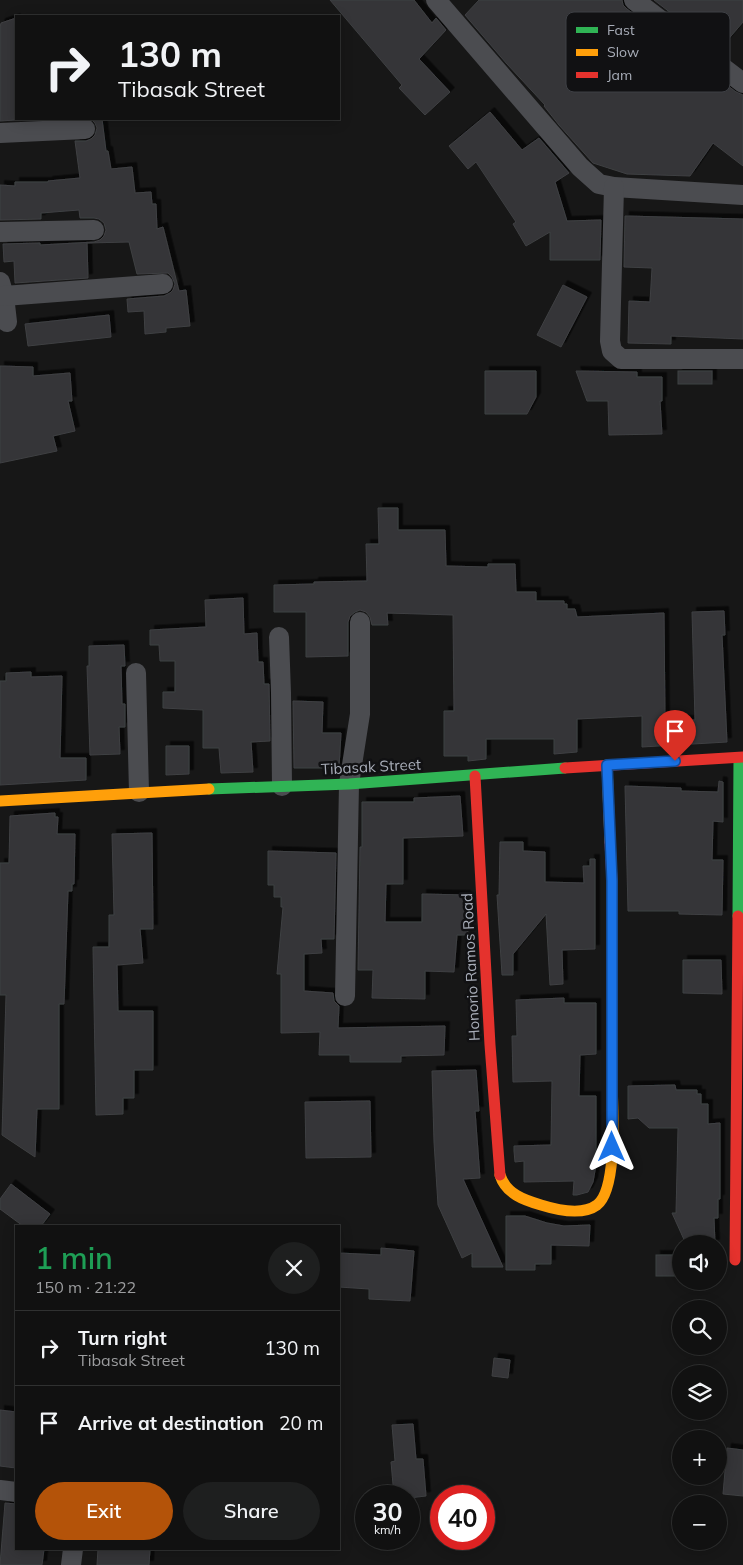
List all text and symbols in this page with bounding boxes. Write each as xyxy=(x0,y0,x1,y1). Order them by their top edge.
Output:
legend xyxy=(566,12,730,92)
text: Fast xyxy=(607,21,635,39)
text: 130 m xyxy=(118,32,222,76)
icon: right xyxy=(35,35,100,100)
text: Slow xyxy=(607,43,639,61)
text: Jam xyxy=(607,66,632,84)
text: Tibasak Street xyxy=(118,75,265,103)
pin xyxy=(654,710,696,761)
icon: arrive xyxy=(661,717,689,745)
street label: Tibasak Street xyxy=(320,754,422,779)
street label: Honorio Ramos Road xyxy=(457,893,484,1041)
position arrow xyxy=(585,1120,637,1172)
map controls xyxy=(672,1235,727,1550)
button: sound xyxy=(672,1235,727,1290)
text: 1 min xyxy=(35,1239,113,1277)
button: close xyxy=(268,1242,320,1294)
text: 150 m · 21:22 xyxy=(35,1277,136,1297)
button: search xyxy=(672,1300,727,1355)
text: Turn right xyxy=(78,1326,167,1350)
icon: right xyxy=(35,1334,63,1362)
text: 130 m xyxy=(264,1336,320,1360)
text: Tibasak Street xyxy=(78,1350,185,1370)
button: layers xyxy=(672,1365,727,1420)
icon: arrive xyxy=(35,1409,63,1437)
text: Arrive at destination xyxy=(78,1411,264,1435)
text: 20 m xyxy=(279,1411,323,1435)
button: + xyxy=(672,1430,727,1485)
button: Exit xyxy=(35,1482,173,1540)
button: Share xyxy=(183,1482,320,1540)
speed limit sign: 40 xyxy=(430,1485,495,1550)
button: − xyxy=(672,1495,727,1550)
text: 30 xyxy=(372,1496,403,1527)
text: km/h xyxy=(374,1522,401,1537)

